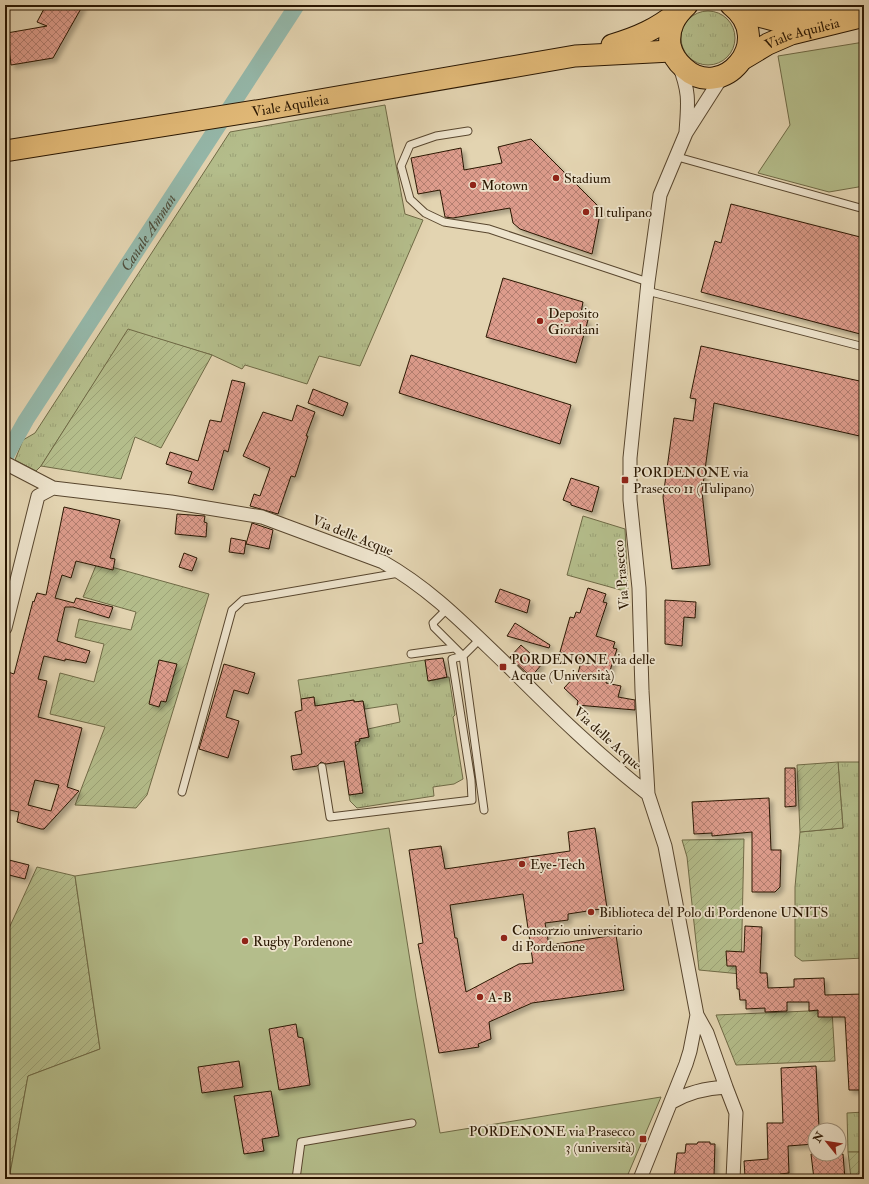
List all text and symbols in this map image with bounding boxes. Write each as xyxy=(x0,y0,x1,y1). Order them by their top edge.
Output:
street label: Viale Aquileia xyxy=(762,14,842,53)
street label: Viale Aquileia xyxy=(251,91,330,120)
place label: Stadium xyxy=(564,170,611,187)
marker: Stadium xyxy=(551,173,561,183)
place label: Motown xyxy=(481,177,528,194)
marker: Motown xyxy=(468,180,478,190)
water label: Canale Amman xyxy=(117,191,181,275)
place label: Il tulipano xyxy=(594,204,652,222)
marker: Il tulipano xyxy=(581,207,591,217)
place label: Deposito Giordani xyxy=(548,305,599,338)
marker: Deposito Giordani xyxy=(535,316,545,326)
place label: PORDENONE via Prasecco 11 (Tulipano) xyxy=(633,464,755,498)
marker: PORDENONE via Prasecco 11 (Tulipano) xyxy=(620,475,630,485)
street label: Via delle Acque xyxy=(310,512,396,559)
street label: Via Prasecco xyxy=(610,539,633,611)
place label: PORDENONE via delle Acque (Università) xyxy=(510,651,655,684)
marker: PORDENONE via delle Acque (Università) xyxy=(498,662,508,672)
street label: Via delle Acque xyxy=(570,703,645,774)
place label: Eye-Tech xyxy=(530,856,586,874)
marker: Eye-Tech xyxy=(517,859,527,869)
place label: Biblioteca del Polo di Pordenone UNITS xyxy=(599,904,828,921)
marker: Biblioteca del Polo di Pordenone UNITS xyxy=(586,907,596,917)
place label: Consorzio universitario di Pordenone xyxy=(512,922,643,955)
place label: Rugby Pordenone xyxy=(253,933,352,951)
marker: Consorzio universitario di Pordenone xyxy=(499,933,509,943)
marker: Rugby Pordenone xyxy=(240,936,250,946)
place label: A-B xyxy=(487,989,512,1006)
marker: A-B xyxy=(475,992,485,1002)
north arrow xyxy=(807,1122,847,1162)
place label: PORDENONE via Prasecco 3 (università) xyxy=(469,1123,635,1156)
text: N xyxy=(810,1129,827,1146)
marker: PORDENONE via Prasecco 3 (università) xyxy=(638,1134,648,1144)

